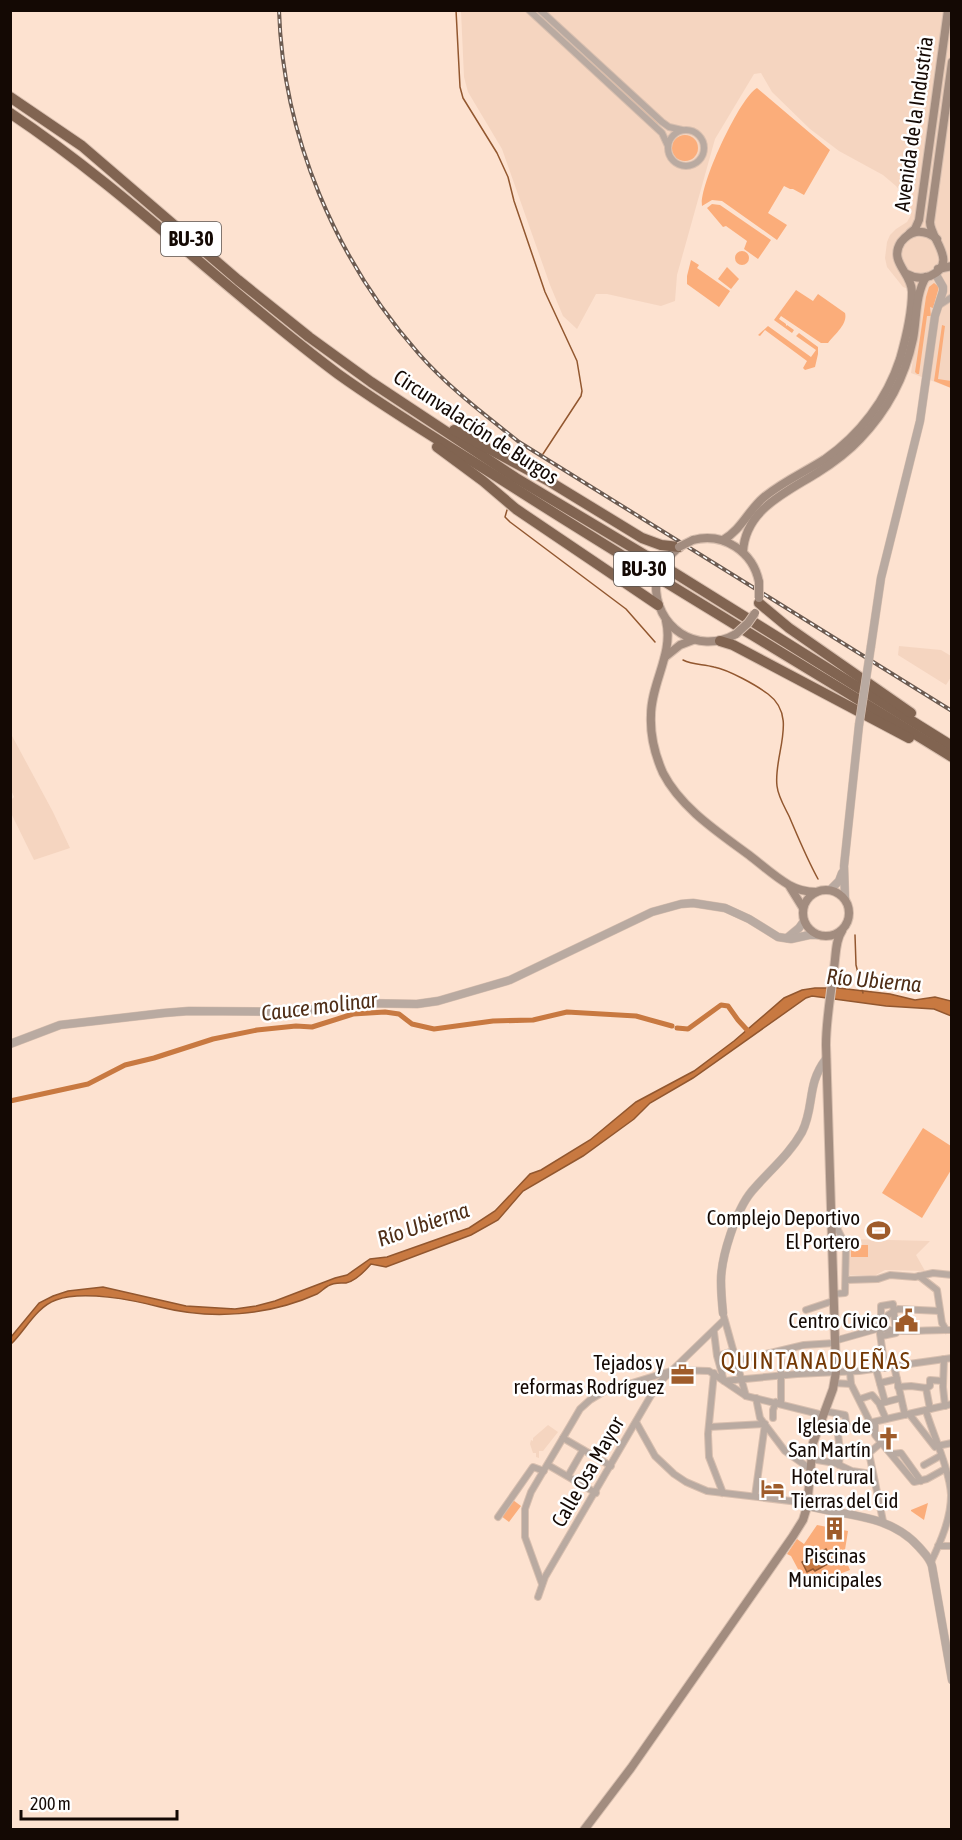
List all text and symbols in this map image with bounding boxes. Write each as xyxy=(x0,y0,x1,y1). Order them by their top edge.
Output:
street label: Avenida de la Industria xyxy=(889,35,937,213)
road number: BU-30 xyxy=(161,222,221,256)
street label: Circunvalación de Burgos xyxy=(390,364,563,488)
road number: BU-30 xyxy=(614,552,674,586)
water label: Río Ubierna xyxy=(825,963,923,997)
water label: Cauce molinar xyxy=(260,986,380,1026)
water label: Río Ubierna xyxy=(374,1196,472,1252)
place label: Complejo Deportivo El Portero xyxy=(707,1205,860,1253)
sports icon: Complejo Deportivo El Portero xyxy=(865,1217,891,1243)
place label: Centro Cívico xyxy=(788,1308,888,1332)
public building icon: Centro Cívico xyxy=(893,1308,919,1334)
district label: QUINTANADUEÑAS xyxy=(721,1347,911,1374)
place label: Tejados y reformas Rodríguez xyxy=(514,1350,664,1398)
office icon: Tejados y reformas Rodríguez xyxy=(669,1362,695,1388)
street label: Calle Osa Mayor xyxy=(546,1411,629,1531)
place label: Iglesia de San Martín xyxy=(788,1413,871,1461)
church icon: Iglesia de San Martín xyxy=(876,1425,902,1451)
place label: Hotel rural Tierras del Cid xyxy=(791,1464,898,1512)
hotel icon: Hotel rural Tierras del Cid xyxy=(760,1476,786,1502)
building icon: Piscinas Municipales xyxy=(822,1515,848,1541)
place label: Piscinas Municipales xyxy=(788,1543,882,1591)
scale bar xyxy=(21,1783,177,1821)
text: 200 m xyxy=(30,1793,71,1814)

